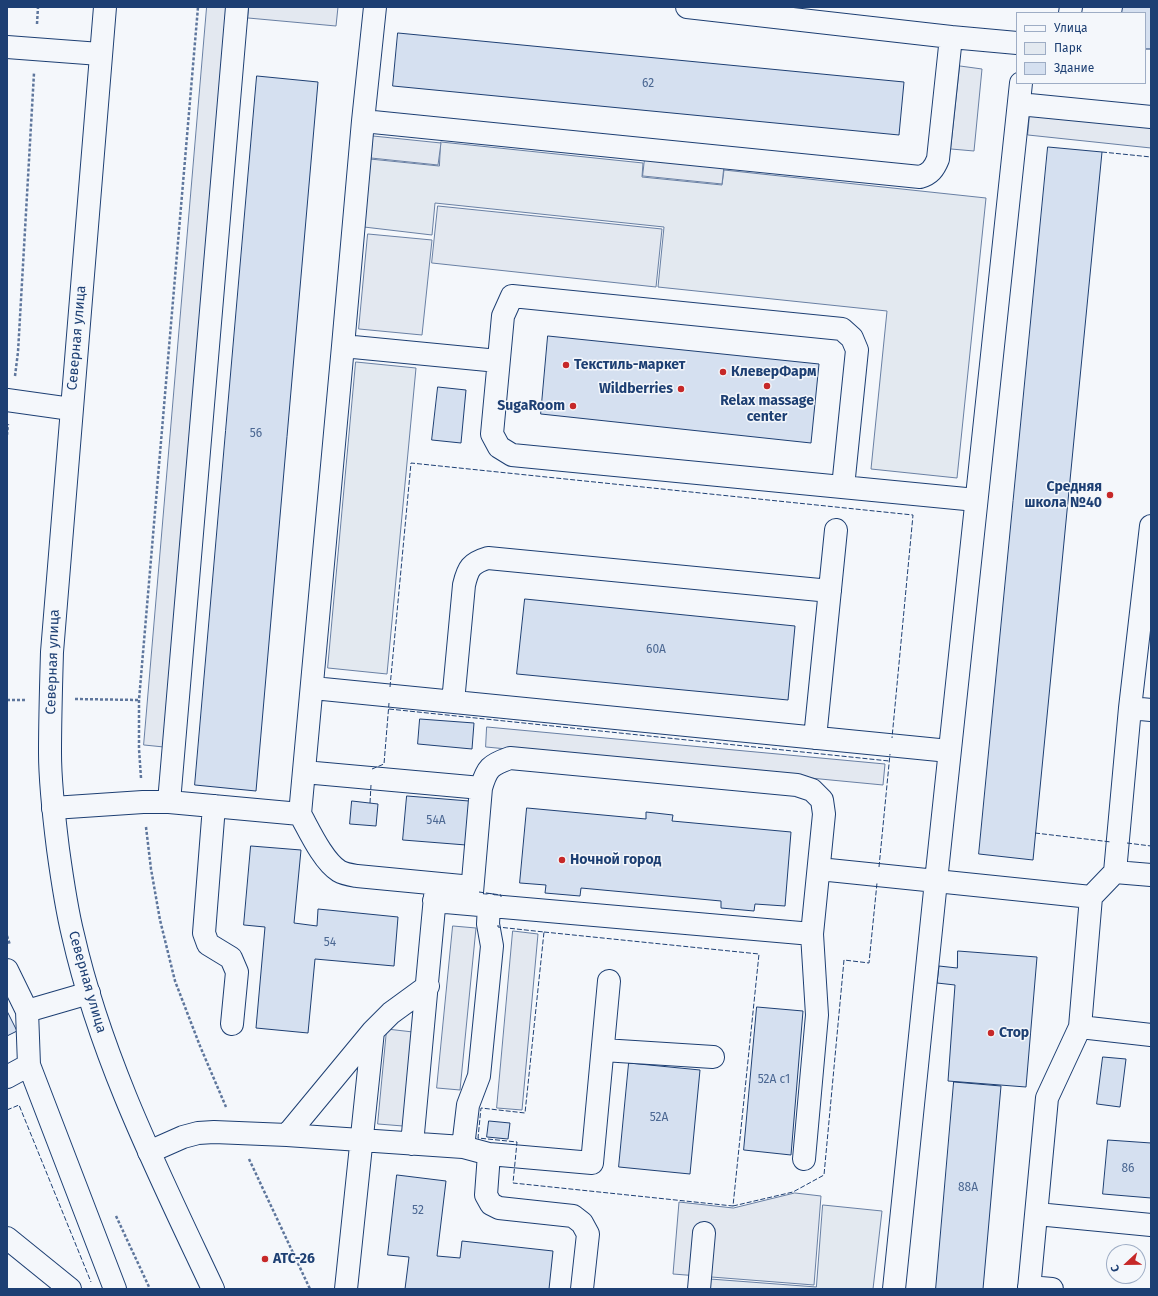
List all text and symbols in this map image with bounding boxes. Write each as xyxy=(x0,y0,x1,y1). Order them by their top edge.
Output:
legend xyxy=(1016,12,1146,84)
text: Улица xyxy=(1054,21,1088,35)
text: Парк xyxy=(1054,41,1082,55)
text: Здание xyxy=(1054,61,1094,75)
house number: 62 xyxy=(642,77,654,91)
street label: Северная улица xyxy=(64,285,90,391)
place label: Текстиль-маркет xyxy=(574,357,685,373)
marker: Текстиль-маркет xyxy=(561,360,571,370)
place label: КлеверФарм xyxy=(731,364,816,380)
marker: КлеверФарм xyxy=(718,367,728,377)
place label: Wildberries xyxy=(599,381,673,397)
marker: Relax massage center xyxy=(762,381,772,391)
marker: Wildberries xyxy=(676,384,686,394)
place label: Relax massage center xyxy=(720,393,814,426)
place label: SugaRoom xyxy=(497,398,565,414)
marker: SugaRoom xyxy=(568,401,578,411)
house number: 56 xyxy=(250,427,262,441)
place label: Средняя школа №40 xyxy=(1025,479,1102,512)
marker: Средняя школа №40 xyxy=(1105,490,1115,500)
street label: Северная улица xyxy=(43,609,63,715)
house number: 60А xyxy=(646,643,666,657)
house number: 54А xyxy=(426,814,446,828)
place label: Ночной город xyxy=(570,852,661,868)
marker: Ночной город xyxy=(557,855,567,865)
street label: Северная улица xyxy=(64,929,110,1035)
house number: 54 xyxy=(324,936,336,950)
place label: Стор xyxy=(999,1025,1029,1041)
marker: Стор xyxy=(986,1028,996,1038)
house number: 52А с1 xyxy=(758,1073,790,1087)
house number: 52А xyxy=(650,1111,668,1125)
house number: 86 xyxy=(1121,1162,1135,1176)
house number: 88А xyxy=(958,1181,978,1195)
house number: 52 xyxy=(412,1204,424,1218)
north arrow xyxy=(1106,1244,1146,1284)
place label: АТС-26 xyxy=(273,1251,315,1267)
marker: АТС-26 xyxy=(260,1254,270,1264)
text: С xyxy=(1108,1263,1123,1274)

